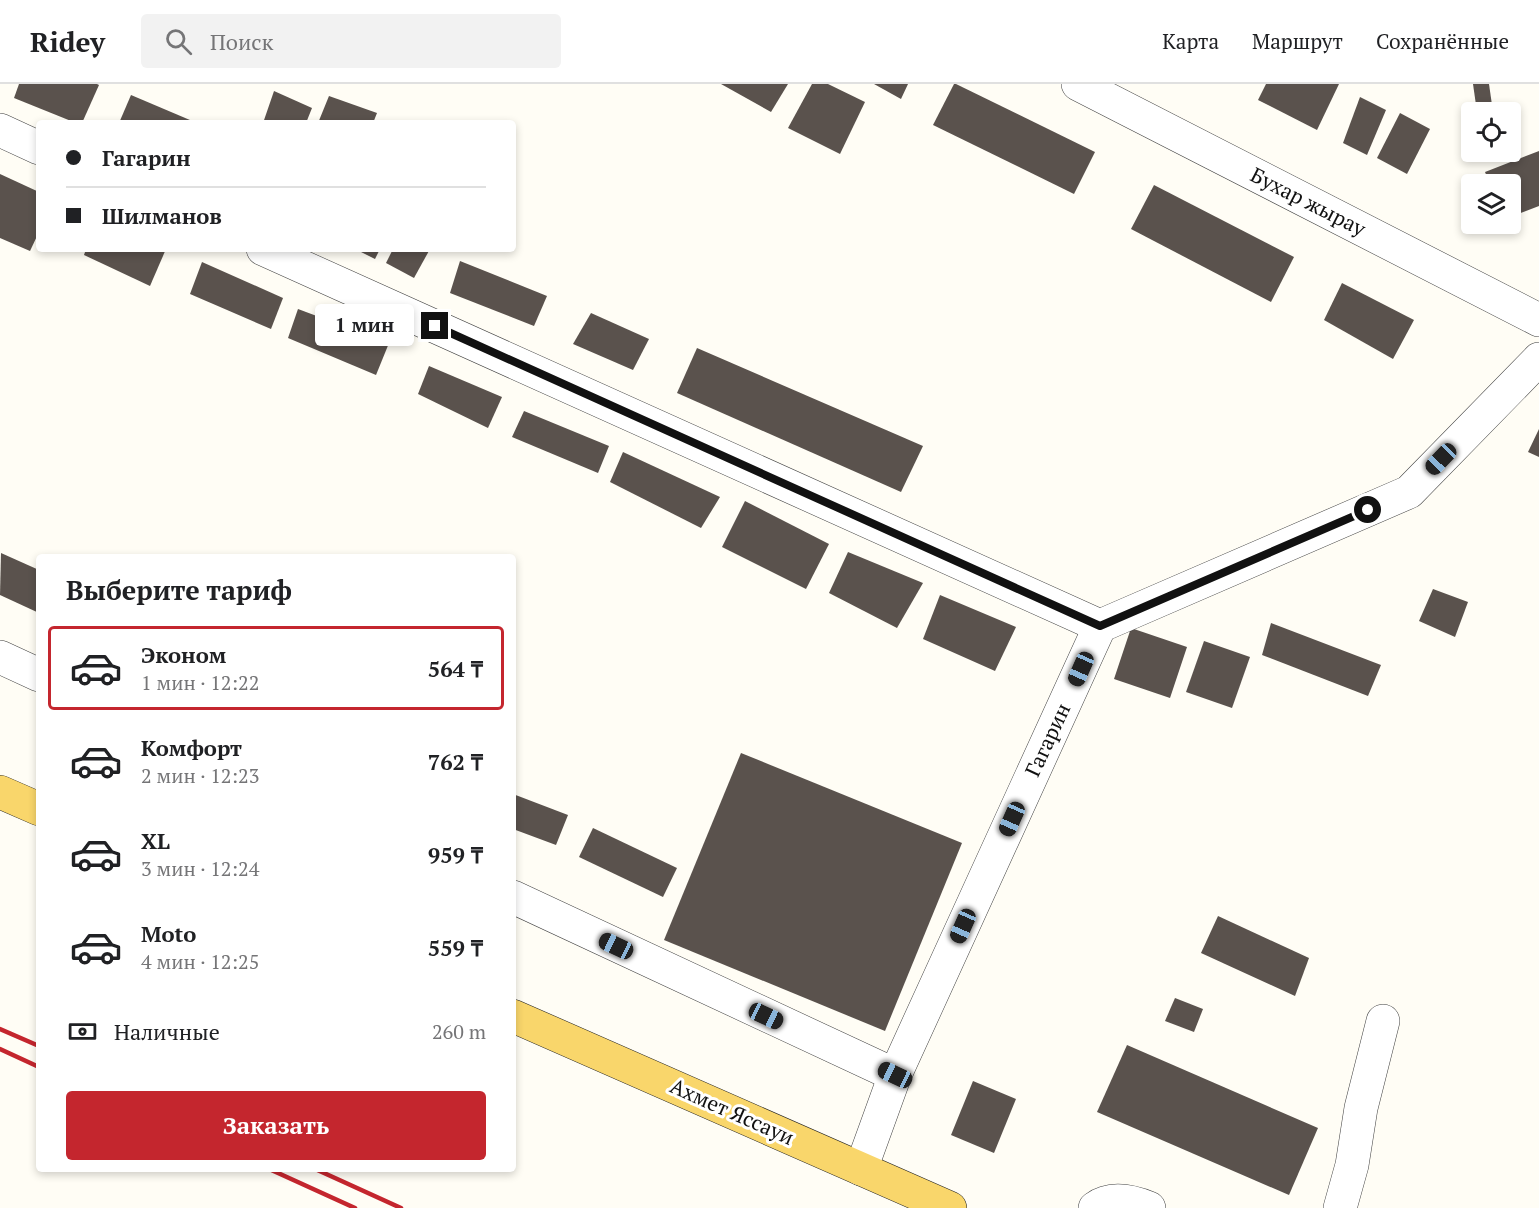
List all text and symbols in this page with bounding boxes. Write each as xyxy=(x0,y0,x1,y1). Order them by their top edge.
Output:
search box xyxy=(141,14,561,68)
text: Ridey xyxy=(30,23,105,60)
icon: search xyxy=(162,25,195,58)
text: Поиск xyxy=(210,27,274,56)
text: Карта xyxy=(1162,27,1219,55)
text: Маршрут xyxy=(1252,27,1343,55)
text: Сохранённые xyxy=(1376,27,1509,55)
map controls xyxy=(1461,102,1521,234)
button: locate xyxy=(1461,102,1521,162)
text: Гагарин xyxy=(102,143,191,172)
street label: Бухар жырау xyxy=(1246,160,1371,242)
button: layers xyxy=(1461,174,1521,234)
text: Шилманов xyxy=(102,201,222,230)
callout: 1 мин xyxy=(315,305,414,347)
text: 1 мин xyxy=(335,311,394,338)
route end xyxy=(421,312,448,339)
car xyxy=(1422,440,1460,478)
route start xyxy=(1354,496,1381,523)
text: Выберите тариф xyxy=(66,572,292,608)
text: Эконом xyxy=(141,640,226,669)
icon: car xyxy=(69,641,123,695)
car xyxy=(1065,649,1097,689)
text: 564 ₸ xyxy=(428,654,483,683)
text: 1 мин · 12:22 xyxy=(141,669,259,696)
street label: Гагарин xyxy=(1018,698,1076,781)
text: Комфорт xyxy=(141,733,242,762)
icon: car xyxy=(69,734,123,788)
text: 762 ₸ xyxy=(428,747,483,776)
text: 2 мин · 12:23 xyxy=(141,762,259,789)
car xyxy=(996,799,1028,839)
text: XL xyxy=(141,826,170,855)
icon: car xyxy=(69,827,123,881)
text: 959 ₸ xyxy=(428,840,483,869)
text: 3 мин · 12:24 xyxy=(141,855,259,882)
car xyxy=(947,906,979,946)
text: Moto xyxy=(141,919,196,948)
icon: car xyxy=(69,920,123,974)
car xyxy=(596,930,636,962)
text: 559 ₸ xyxy=(428,933,483,962)
text: 4 мин · 12:25 xyxy=(141,948,259,975)
car xyxy=(746,1000,786,1032)
icon: cash xyxy=(66,1015,99,1048)
text: Наличные xyxy=(114,1017,220,1046)
text: 260 m xyxy=(432,1018,486,1045)
car xyxy=(875,1059,915,1091)
street label: Ахмет Яссауи xyxy=(666,1071,799,1151)
button: Заказать xyxy=(66,1091,486,1160)

